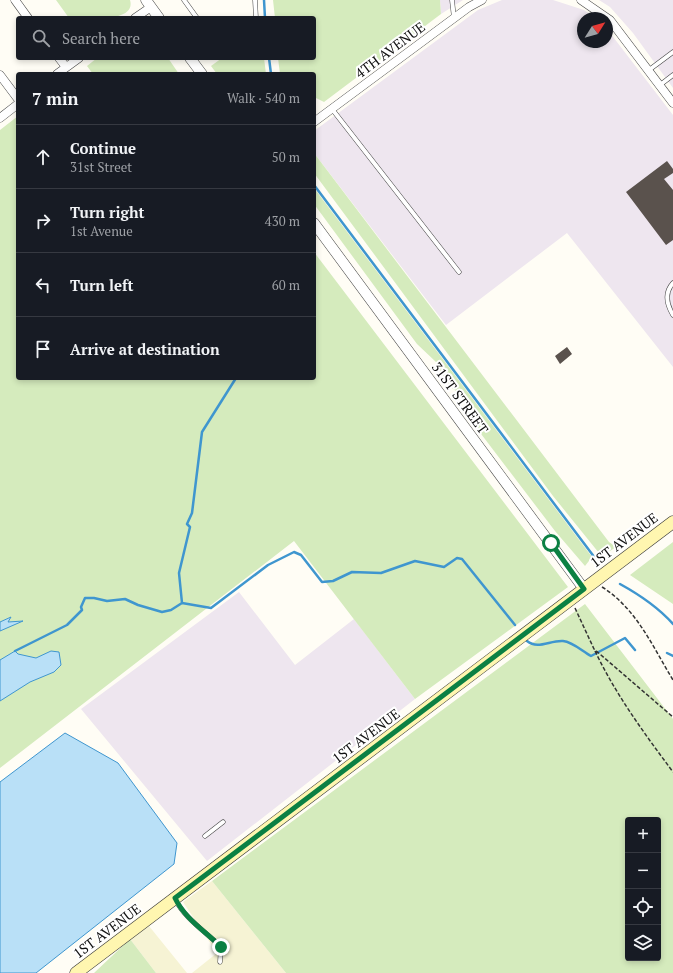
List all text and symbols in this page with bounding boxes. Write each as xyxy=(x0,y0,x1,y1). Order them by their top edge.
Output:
north arrow xyxy=(577,12,613,48)
search box xyxy=(16,16,316,60)
street label: 4TH AVENUE xyxy=(351,17,429,82)
icon: search xyxy=(30,27,52,49)
text: Search here xyxy=(62,28,140,48)
text: 7 min xyxy=(32,87,79,110)
text: Walk · 540 m xyxy=(227,89,300,107)
text: Continue xyxy=(70,138,136,158)
icon: ahead xyxy=(32,146,54,168)
text: 50 m xyxy=(272,148,300,166)
text: 31st Street xyxy=(70,158,132,176)
text: Turn right xyxy=(70,202,145,222)
icon: right xyxy=(32,210,54,232)
text: 430 m xyxy=(265,212,300,230)
text: 1st Avenue xyxy=(70,222,133,240)
icon: left xyxy=(32,274,54,296)
text: Turn left xyxy=(70,275,134,295)
text: 60 m xyxy=(272,276,300,294)
icon: arrive xyxy=(32,338,54,360)
text: Arrive at destination xyxy=(70,339,220,359)
street label: 31ST STREET xyxy=(428,358,493,438)
street label: 1ST AVENUE xyxy=(586,508,662,571)
route start xyxy=(542,534,560,552)
street label: 1ST AVENUE xyxy=(328,704,404,767)
map controls xyxy=(625,817,661,961)
button: + xyxy=(625,817,661,853)
button: − xyxy=(625,853,661,889)
button: locate xyxy=(625,889,661,925)
street label: 1ST AVENUE xyxy=(69,899,145,962)
button: layers xyxy=(625,925,661,961)
route end xyxy=(212,938,230,956)

